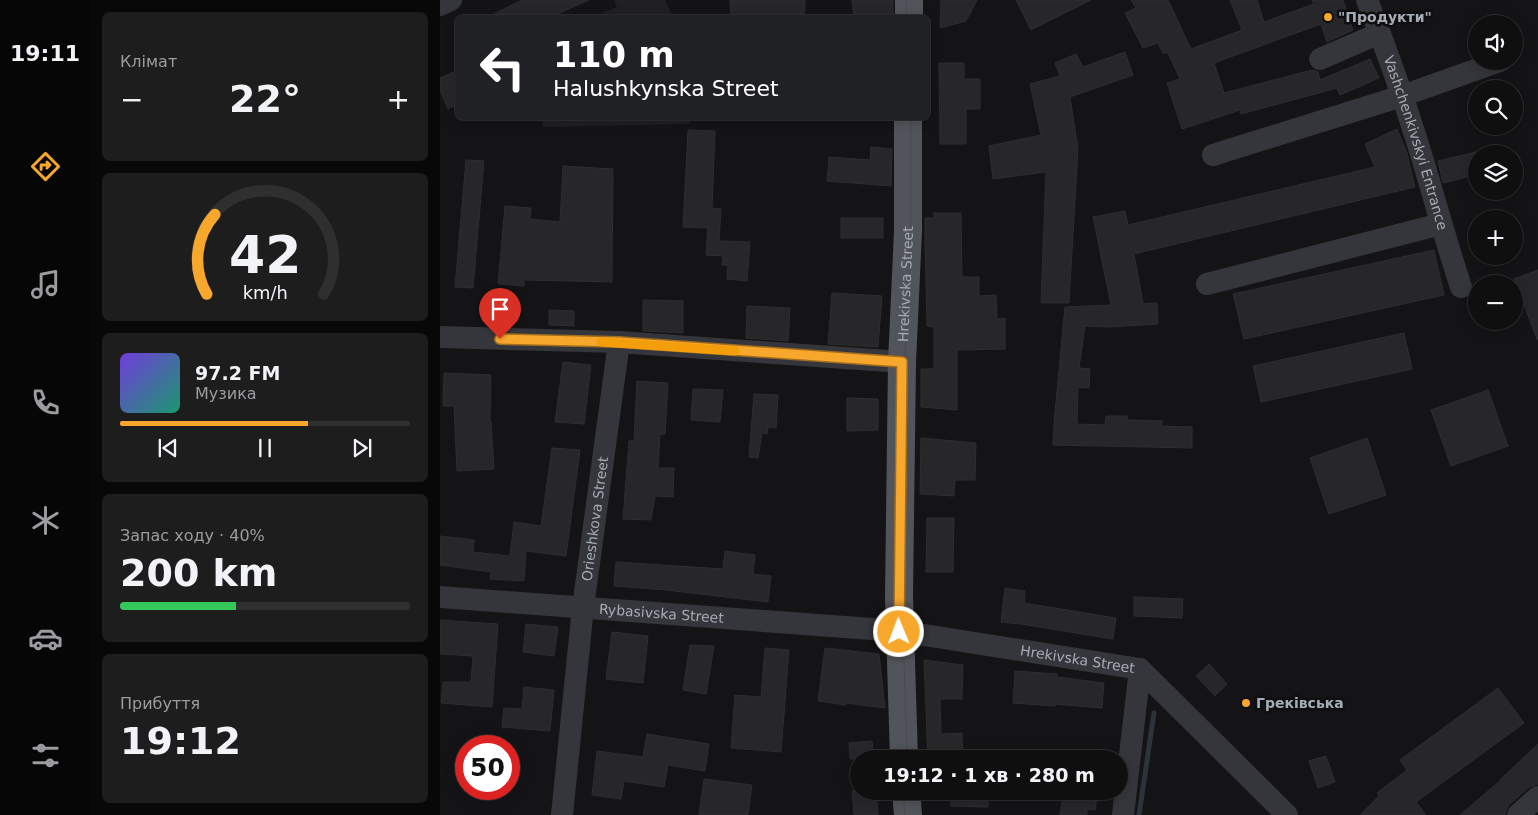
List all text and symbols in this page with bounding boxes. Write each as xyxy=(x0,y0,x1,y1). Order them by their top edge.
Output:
place label: "Продукти" xyxy=(1338,9,1432,25)
marker: "Продукти" xyxy=(1322,11,1334,23)
map controls xyxy=(1468,15,1523,330)
button: sound xyxy=(1468,15,1523,70)
icon: left xyxy=(470,35,535,100)
text: 110 m xyxy=(553,35,675,75)
text: 19:11 xyxy=(10,41,80,66)
text: Клімат xyxy=(120,52,177,71)
street label: Vashchenkivskyi Entrance xyxy=(1381,53,1451,232)
text: Halushkynska Street xyxy=(553,76,779,101)
text: 22° xyxy=(229,77,301,121)
button: search xyxy=(1468,80,1523,135)
text: − xyxy=(120,83,143,116)
text: + xyxy=(387,83,410,116)
button: layers xyxy=(1468,145,1523,200)
icon: directions xyxy=(28,149,63,184)
button: + xyxy=(1468,210,1523,265)
text: 42 xyxy=(229,225,301,285)
street label: Hrekivska Street xyxy=(895,226,916,342)
icon: music xyxy=(28,267,63,302)
button: − xyxy=(1468,275,1523,330)
text: km/h xyxy=(242,282,288,303)
pin xyxy=(479,288,521,339)
icon: arrive xyxy=(486,295,514,323)
text: 97.2 FM xyxy=(195,362,280,384)
text: Музика xyxy=(195,384,257,403)
icon: phone xyxy=(28,385,63,420)
icon: previous xyxy=(154,434,182,462)
icon: pause xyxy=(251,434,279,462)
icon: next xyxy=(348,434,376,462)
street label: Orieshkova Street xyxy=(579,455,611,582)
icon: climate xyxy=(28,503,63,538)
text: Запас ходу · 40% xyxy=(120,526,265,545)
text: 200 km xyxy=(120,551,277,595)
street label: Rybasivska Street xyxy=(598,601,725,626)
position arrow xyxy=(872,605,924,657)
icon: car xyxy=(28,621,63,656)
street label: Hrekivska Street xyxy=(1019,642,1136,676)
text: Прибуття xyxy=(120,694,200,713)
place label: Греківська xyxy=(1256,695,1344,711)
marker: Греківська xyxy=(1240,697,1252,709)
text: 19:12 xyxy=(120,719,241,763)
speed limit sign: 50 xyxy=(455,735,520,800)
icon: filters xyxy=(28,738,63,773)
text: 19:12 · 1 хв · 280 m xyxy=(883,764,1095,786)

